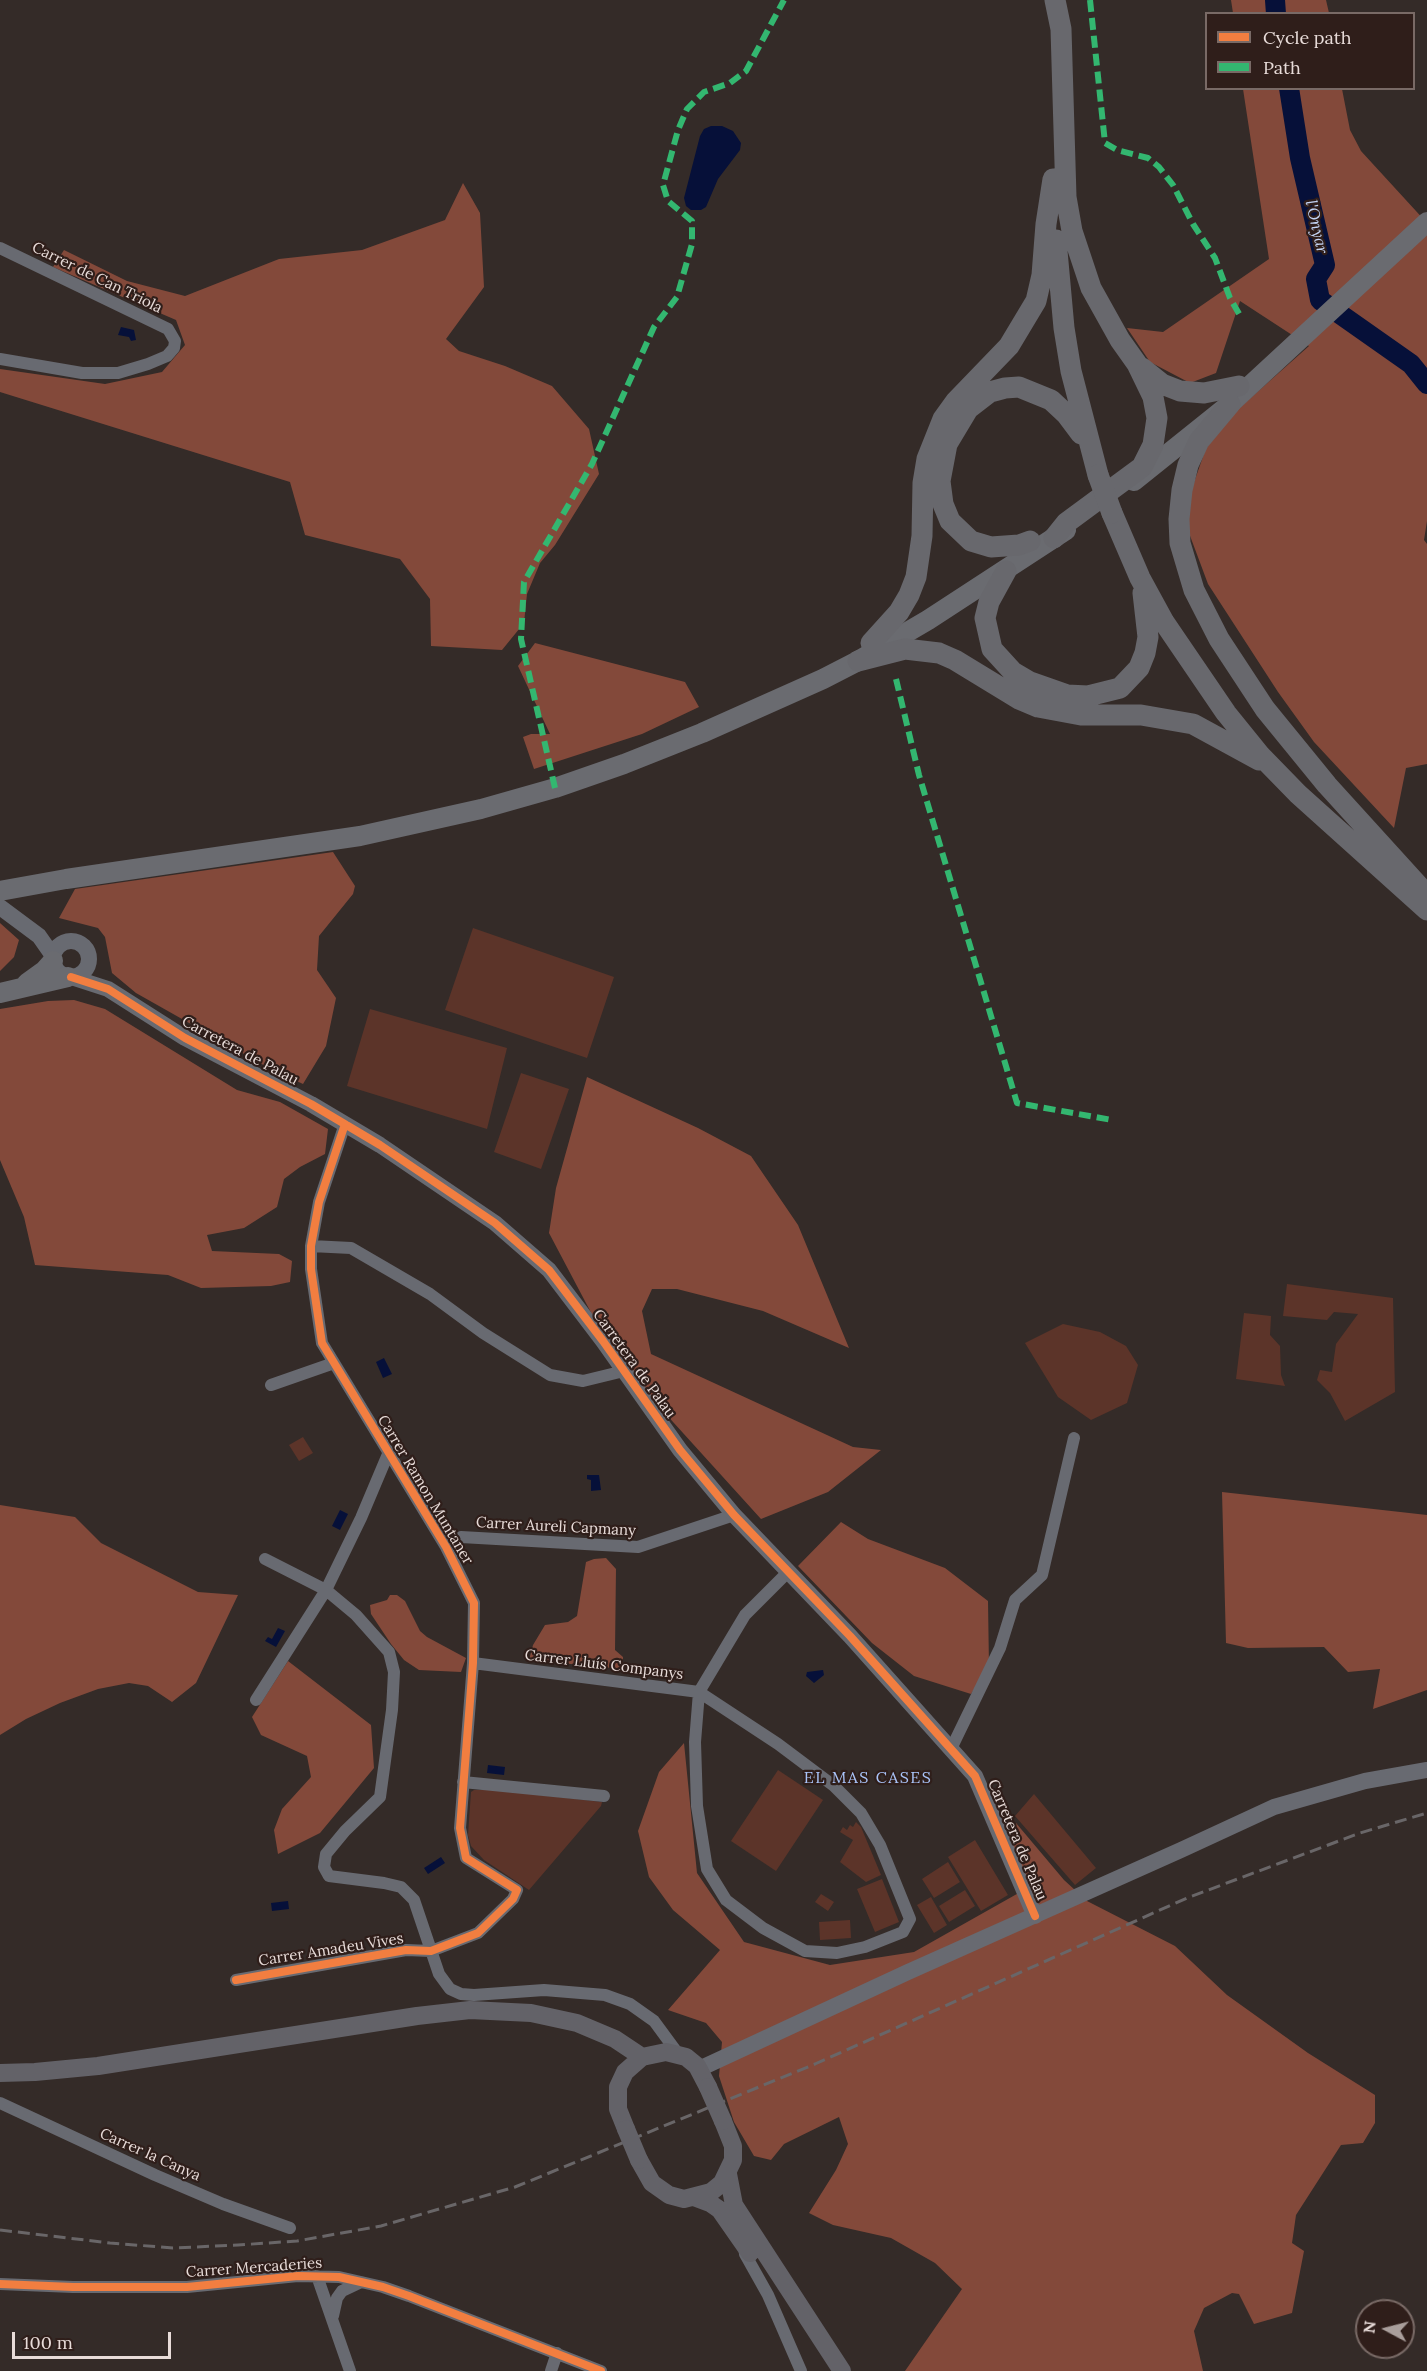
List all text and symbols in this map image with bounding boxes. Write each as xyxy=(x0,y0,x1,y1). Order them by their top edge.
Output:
legend xyxy=(1205,12,1415,90)
text: Cycle path xyxy=(1263,26,1352,49)
text: Path xyxy=(1263,56,1301,79)
water label: l'Onyar xyxy=(1301,198,1331,256)
street label: Carrer de Can Triola xyxy=(29,239,165,317)
street label: Carretera de Palau xyxy=(179,1013,301,1089)
street label: Carretera de Palau xyxy=(589,1306,679,1422)
street label: Carrer Ramon Muntaner xyxy=(373,1412,477,1568)
street label: Carrer Aureli Capmany xyxy=(476,1514,636,1540)
street label: Carrer Lluís Companys xyxy=(524,1646,684,1684)
district label: EL MAS CASES xyxy=(804,1768,932,1788)
street label: Carretera de Palau xyxy=(983,1777,1051,1903)
street label: Carrer Amadeu Vives xyxy=(257,1930,405,1970)
street label: Carrer la Canya xyxy=(97,2125,203,2185)
street label: Carrer Mercaderies xyxy=(185,2254,323,2282)
north arrow xyxy=(1355,2299,1415,2359)
scale bar xyxy=(15,2320,174,2358)
text: N xyxy=(1358,2320,1380,2334)
text: 100 m xyxy=(23,2331,73,2354)

